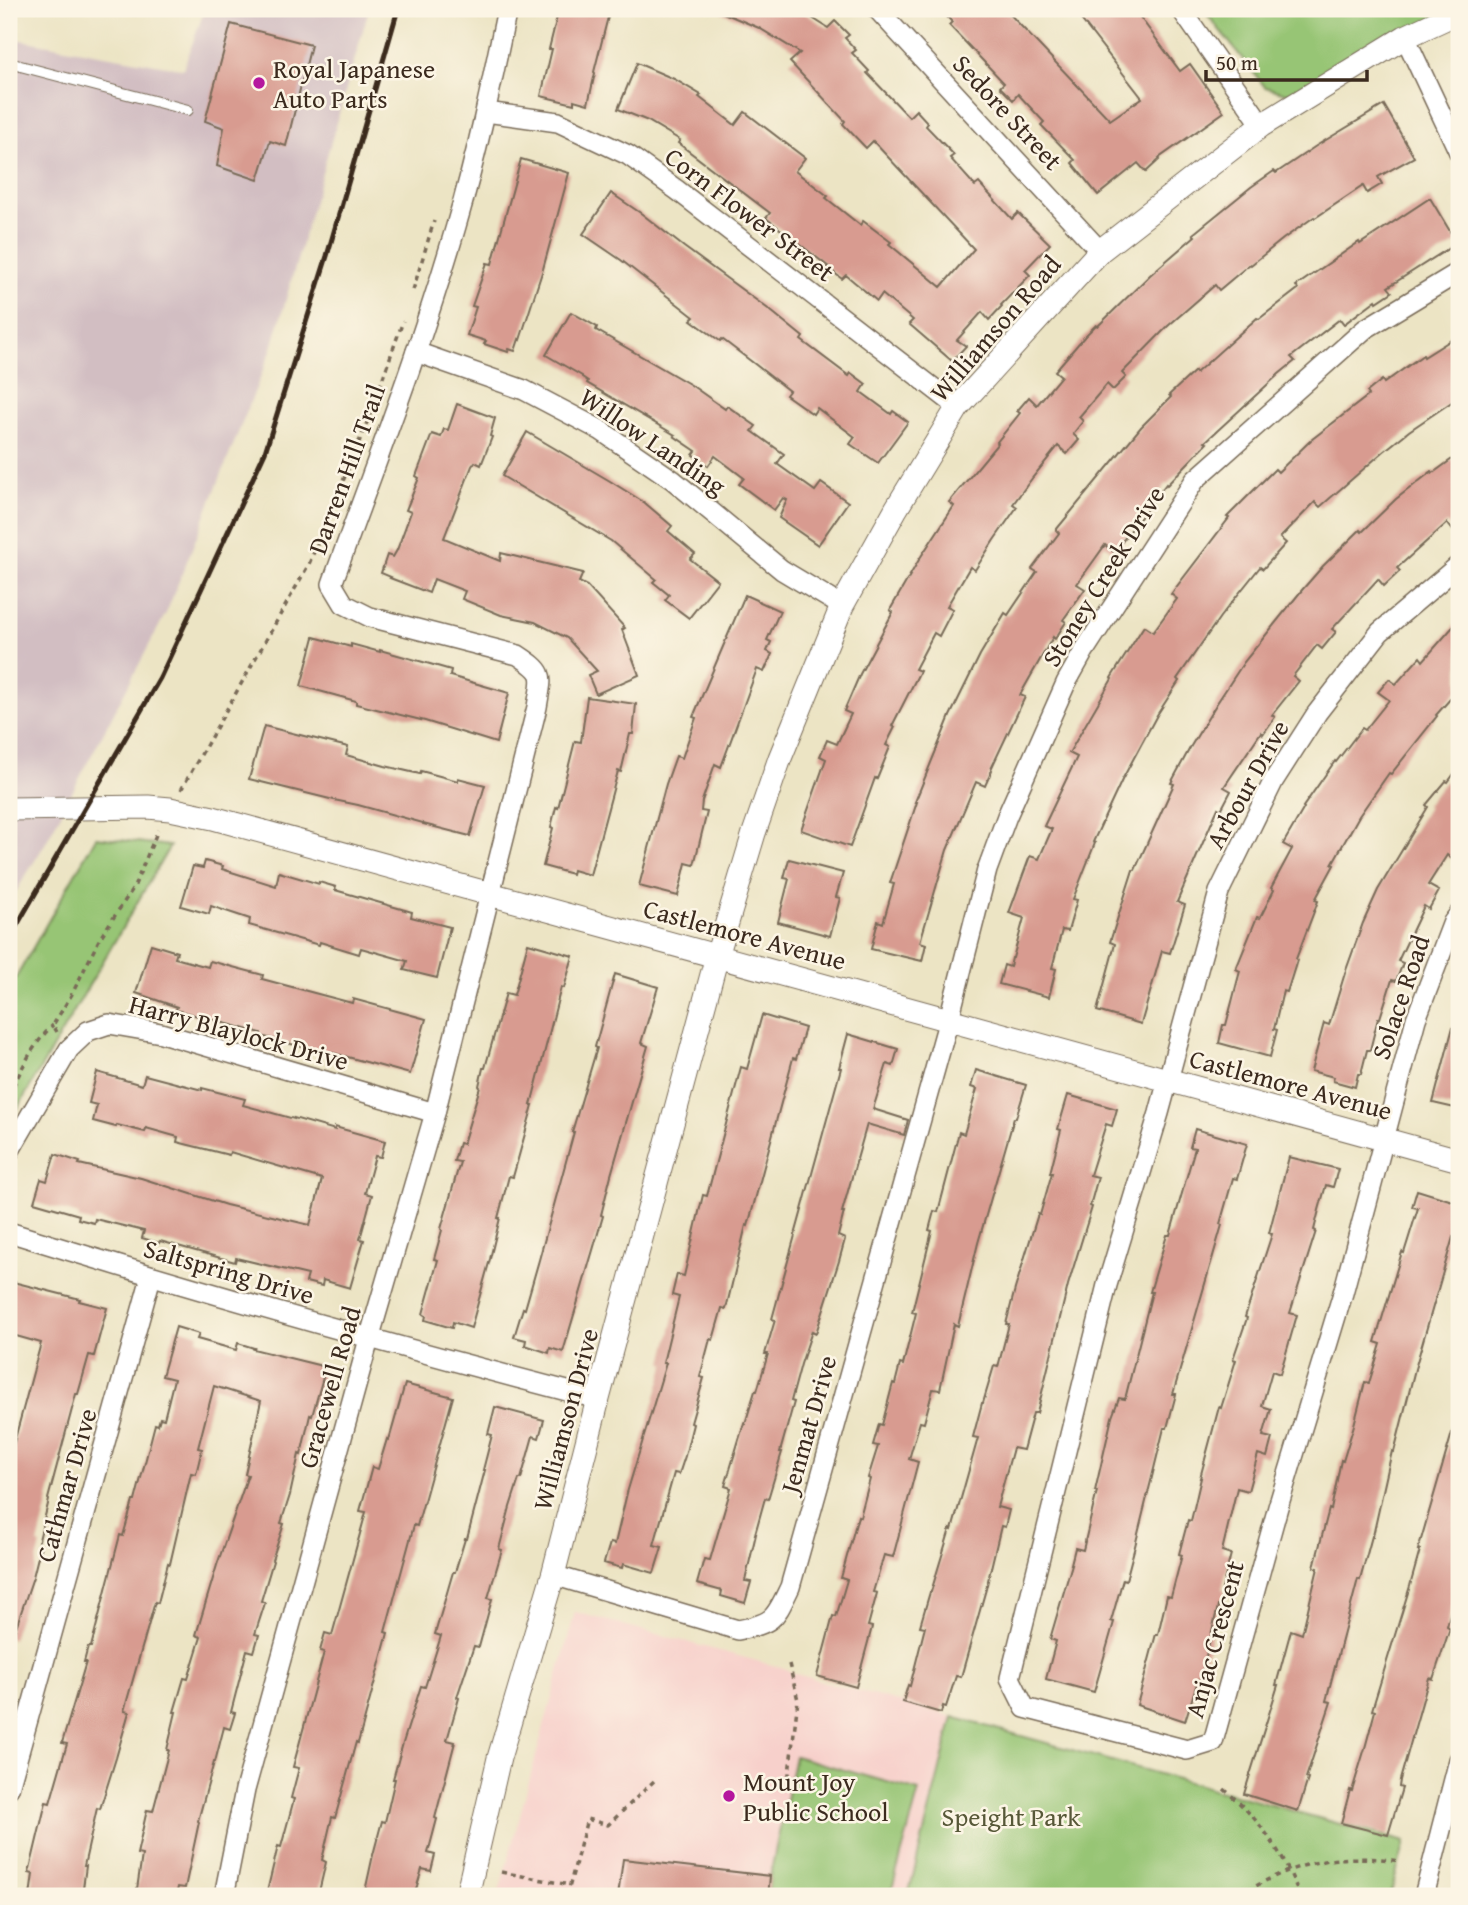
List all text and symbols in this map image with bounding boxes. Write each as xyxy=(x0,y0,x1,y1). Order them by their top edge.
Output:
scale bar xyxy=(1206,38,1366,82)
street label: Sedore Street xyxy=(944,45,1072,179)
text: 50 m xyxy=(1216,47,1258,78)
place label: Royal Japanese Auto Parts xyxy=(273,49,435,118)
marker: Royal Japanese Auto Parts xyxy=(251,75,267,91)
street label: Corn Flower Street xyxy=(657,137,843,291)
street label: Williamson Road xyxy=(920,246,1070,410)
street label: Willow Landing xyxy=(572,377,734,505)
street label: Darren Hill Trail xyxy=(297,378,395,560)
street label: Stoney Creek Drive xyxy=(1032,478,1174,674)
street label: Arbour Drive xyxy=(1196,712,1298,856)
street label: Castlemore Avenue xyxy=(639,888,851,980)
street label: Solace Road xyxy=(1360,929,1440,1065)
street label: Harry Blaylock Drive xyxy=(125,984,353,1080)
street label: Castlemore Avenue xyxy=(1185,1038,1397,1130)
street label: Saltspring Drive xyxy=(139,1228,319,1314)
street label: Gracewell Road xyxy=(287,1301,371,1472)
street label: Williamson Drive xyxy=(522,1324,608,1514)
street label: Jenmat Drive xyxy=(769,1350,846,1500)
street label: Cathmar Drive xyxy=(25,1403,107,1567)
street label: Anjac Crescent xyxy=(1174,1556,1254,1722)
place label: Mount Joy Public School xyxy=(743,1762,889,1831)
marker: Mount Joy Public School xyxy=(721,1788,737,1804)
park label: Speight Park xyxy=(942,1797,1081,1836)

